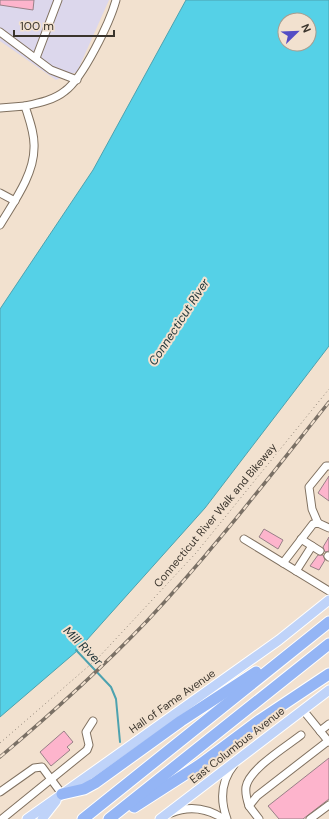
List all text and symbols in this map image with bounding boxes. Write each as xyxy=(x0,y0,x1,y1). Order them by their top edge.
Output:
scale bar xyxy=(14,12,114,38)
north arrow xyxy=(277,12,317,52)
text: 100 m xyxy=(20,18,54,34)
text: N xyxy=(298,22,314,35)
water label: Connecticut River xyxy=(145,275,213,368)
street label: Connecticut River Walk and Bikeway xyxy=(151,440,279,590)
water label: Mill River xyxy=(60,623,106,669)
street label: Hall of Fame Avenue xyxy=(126,666,218,736)
street label: East Columbus Avenue xyxy=(187,704,287,786)

